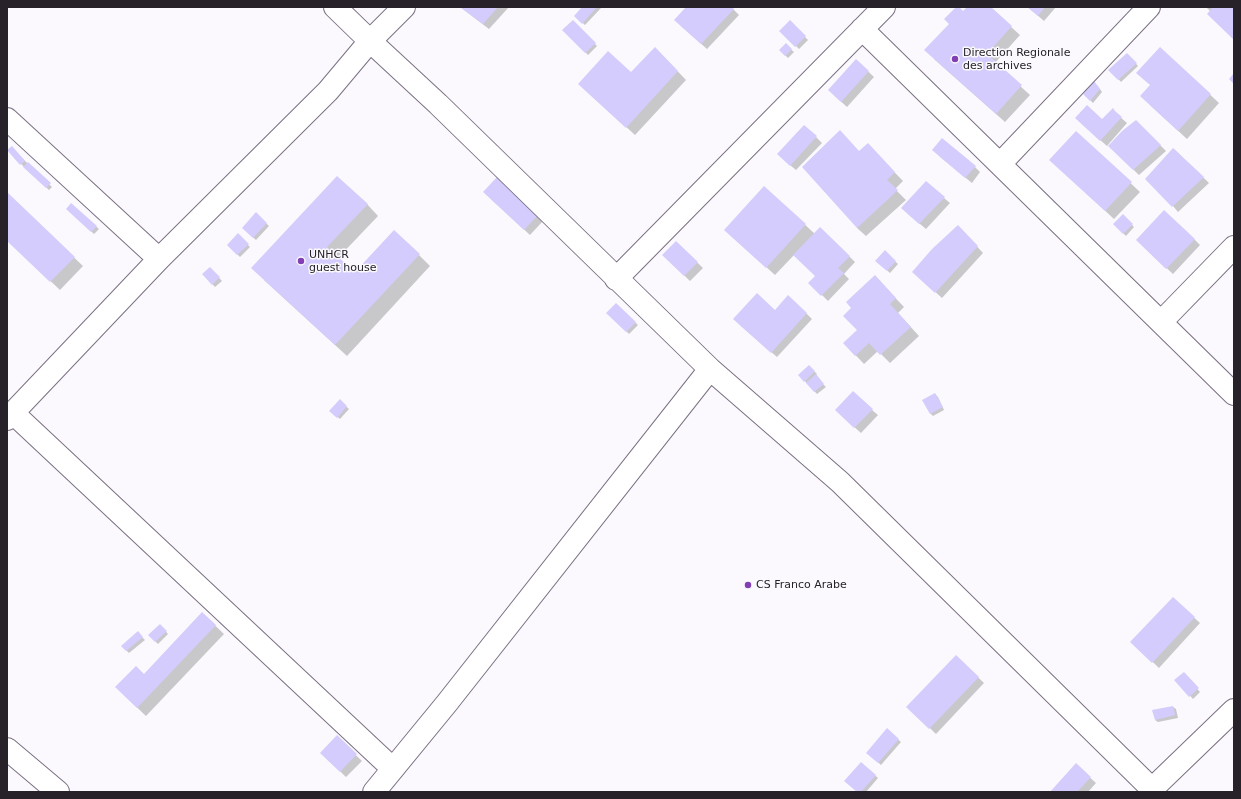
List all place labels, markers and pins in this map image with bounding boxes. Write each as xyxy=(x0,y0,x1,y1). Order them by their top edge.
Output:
place label: Direction Regionale des archives xyxy=(963,46,1070,72)
marker: Direction Regionale des archives xyxy=(950,54,960,64)
place label: UNHCR guest house xyxy=(309,248,376,274)
marker: UNHCR guest house xyxy=(296,256,306,266)
place label: CS Franco Arabe xyxy=(756,578,847,592)
marker: CS Franco Arabe xyxy=(743,580,753,590)

